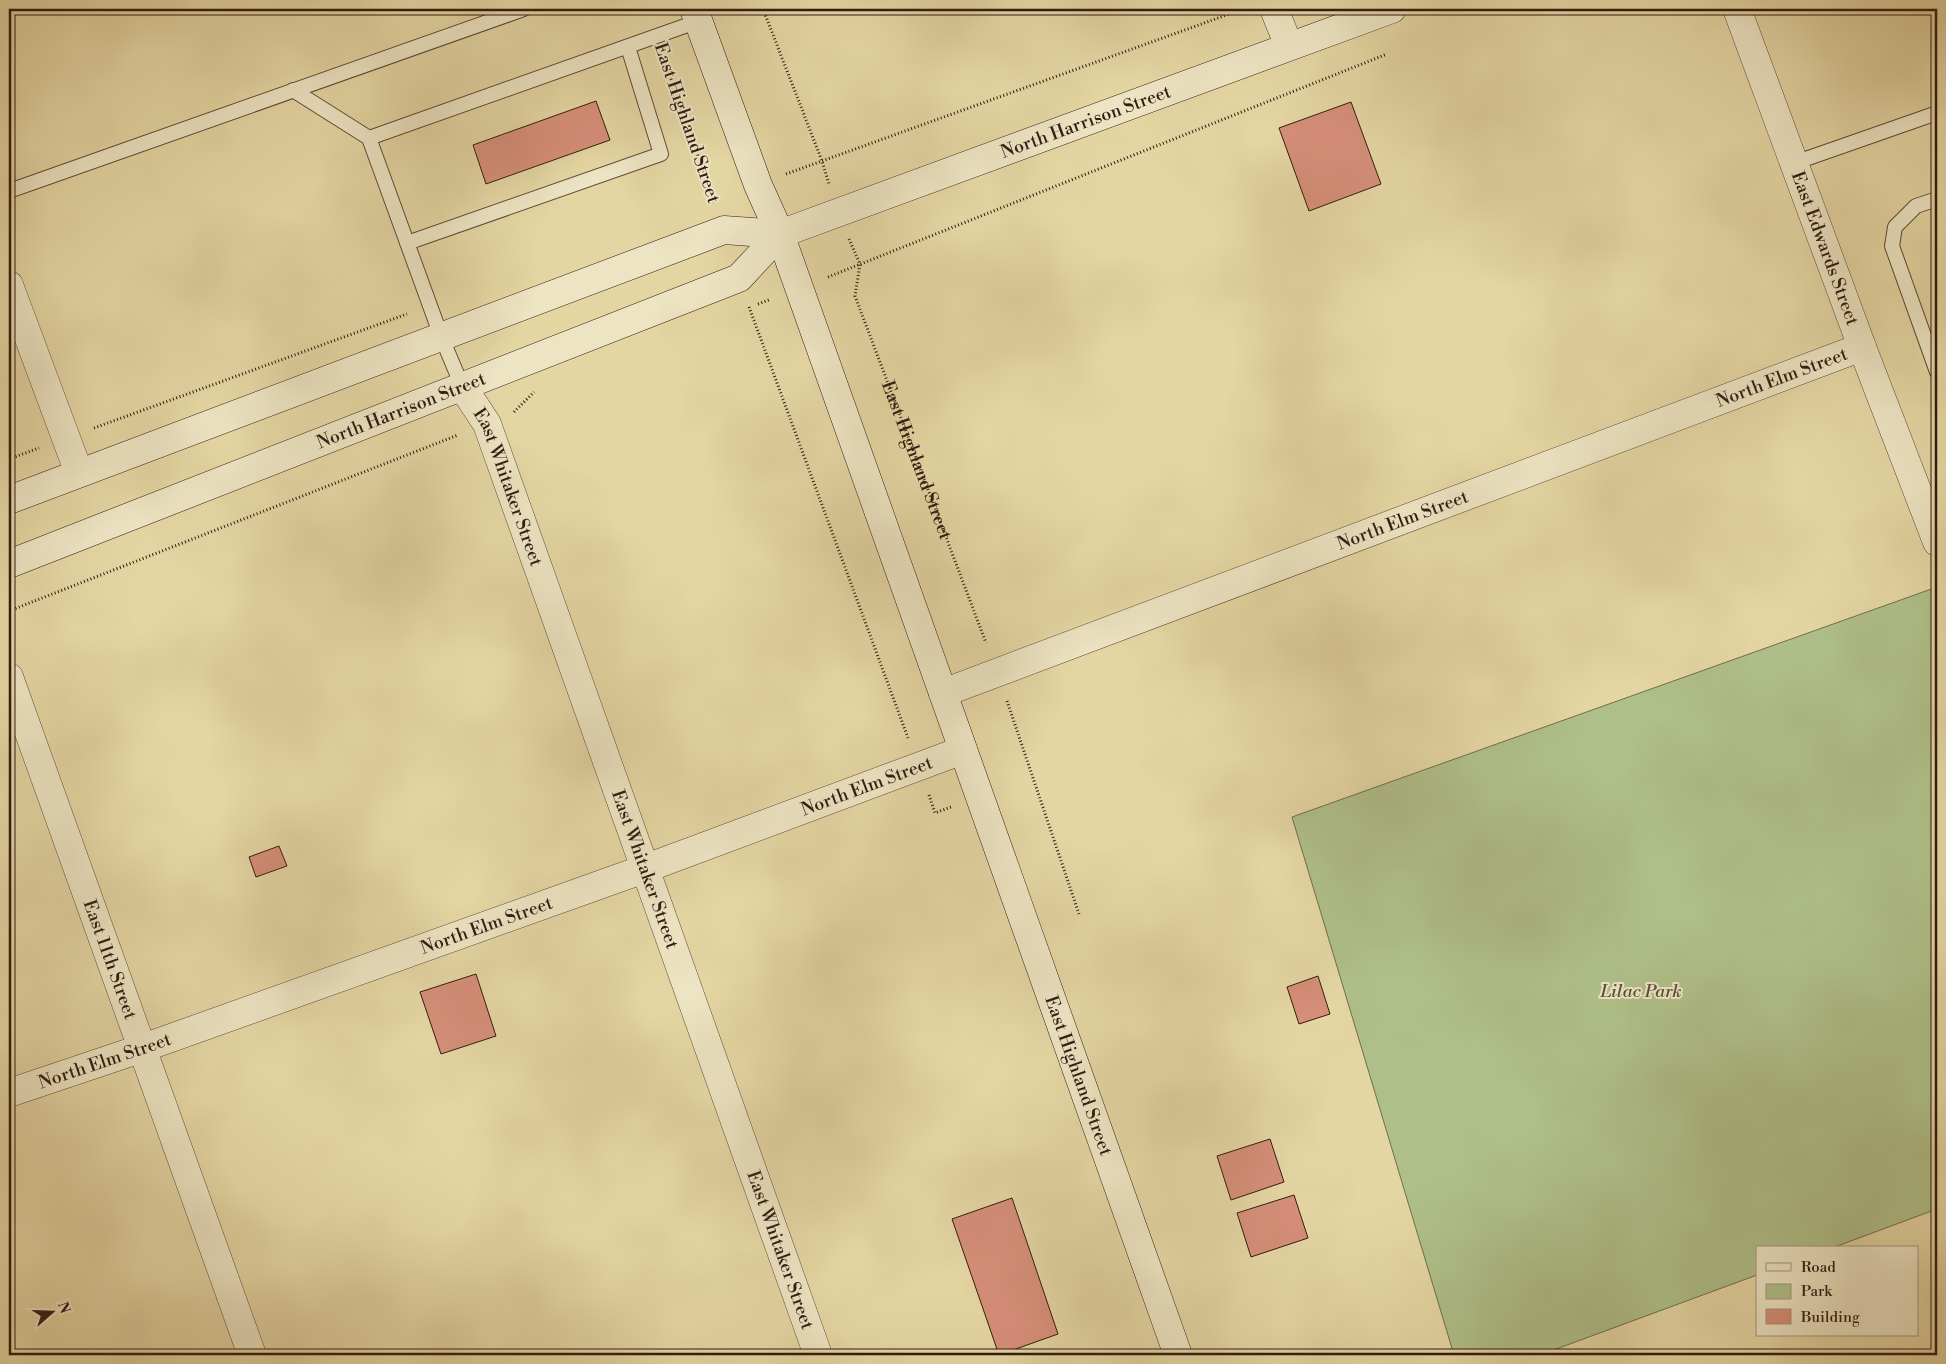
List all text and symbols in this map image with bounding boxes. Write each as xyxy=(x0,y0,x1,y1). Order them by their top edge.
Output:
street label: East Highland Street xyxy=(649,40,725,207)
street label: North Harrison Street xyxy=(997,80,1175,163)
street label: East Edwards Street xyxy=(1786,168,1865,329)
street label: North Elm Street xyxy=(1713,342,1851,413)
street label: North Harrison Street xyxy=(313,367,489,454)
street label: East Highland Street xyxy=(876,377,958,543)
street label: East Whitaker Street xyxy=(468,403,548,570)
street label: North Elm Street xyxy=(1333,485,1472,555)
street label: North Elm Street xyxy=(798,751,936,821)
street label: East Whitaker Street xyxy=(606,787,684,952)
street label: North Elm Street xyxy=(417,891,556,959)
street label: East 11th Street xyxy=(78,896,142,1023)
park label: Lilac Park xyxy=(1599,980,1682,1003)
street label: East Highland Street xyxy=(1040,992,1118,1159)
street label: North Elm Street xyxy=(35,1027,175,1094)
street label: East Whitaker Street xyxy=(742,1167,820,1333)
legend xyxy=(1756,1246,1918,1336)
text: Road xyxy=(1801,1258,1836,1277)
text: Park xyxy=(1801,1282,1833,1301)
north arrow xyxy=(28,1286,78,1336)
text: N xyxy=(53,1300,74,1316)
text: Building xyxy=(1800,1308,1860,1327)

